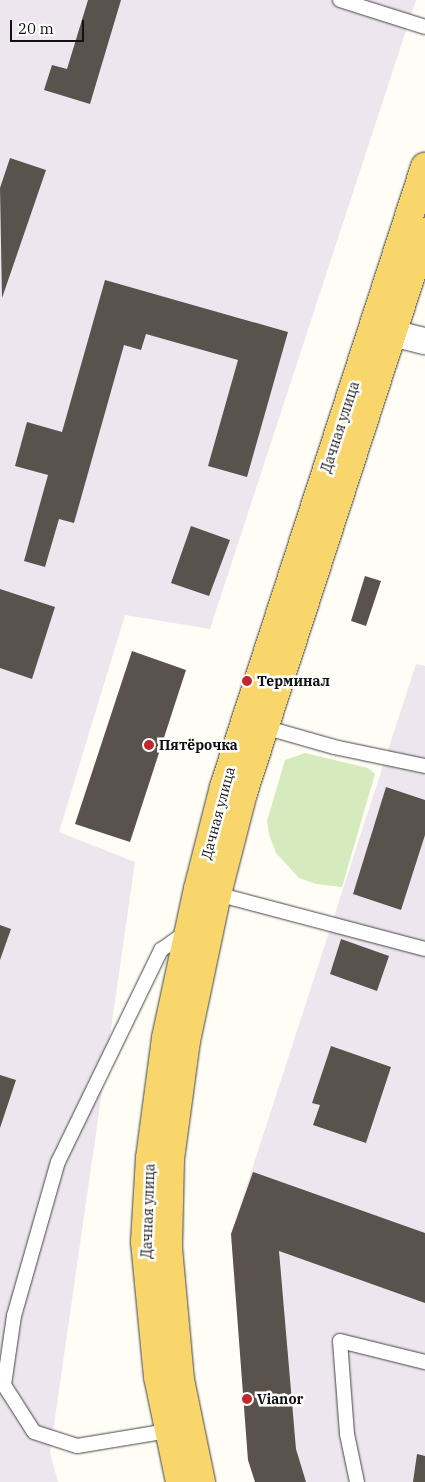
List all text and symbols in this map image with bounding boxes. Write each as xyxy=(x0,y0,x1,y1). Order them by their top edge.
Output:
scale bar xyxy=(12,10,86,42)
text: 20 m xyxy=(18,19,54,38)
street label: Дачная улица xyxy=(317,379,363,475)
place label: Терминал xyxy=(257,673,330,689)
marker: Терминал xyxy=(241,675,253,687)
place label: Пятёрочка xyxy=(159,737,238,753)
marker: Пятёрочка xyxy=(143,739,155,751)
street label: Дачная улица xyxy=(198,765,238,861)
street label: Дачная улица xyxy=(138,1163,158,1259)
place label: Vianor xyxy=(257,1391,303,1407)
marker: Vianor xyxy=(241,1393,253,1405)

